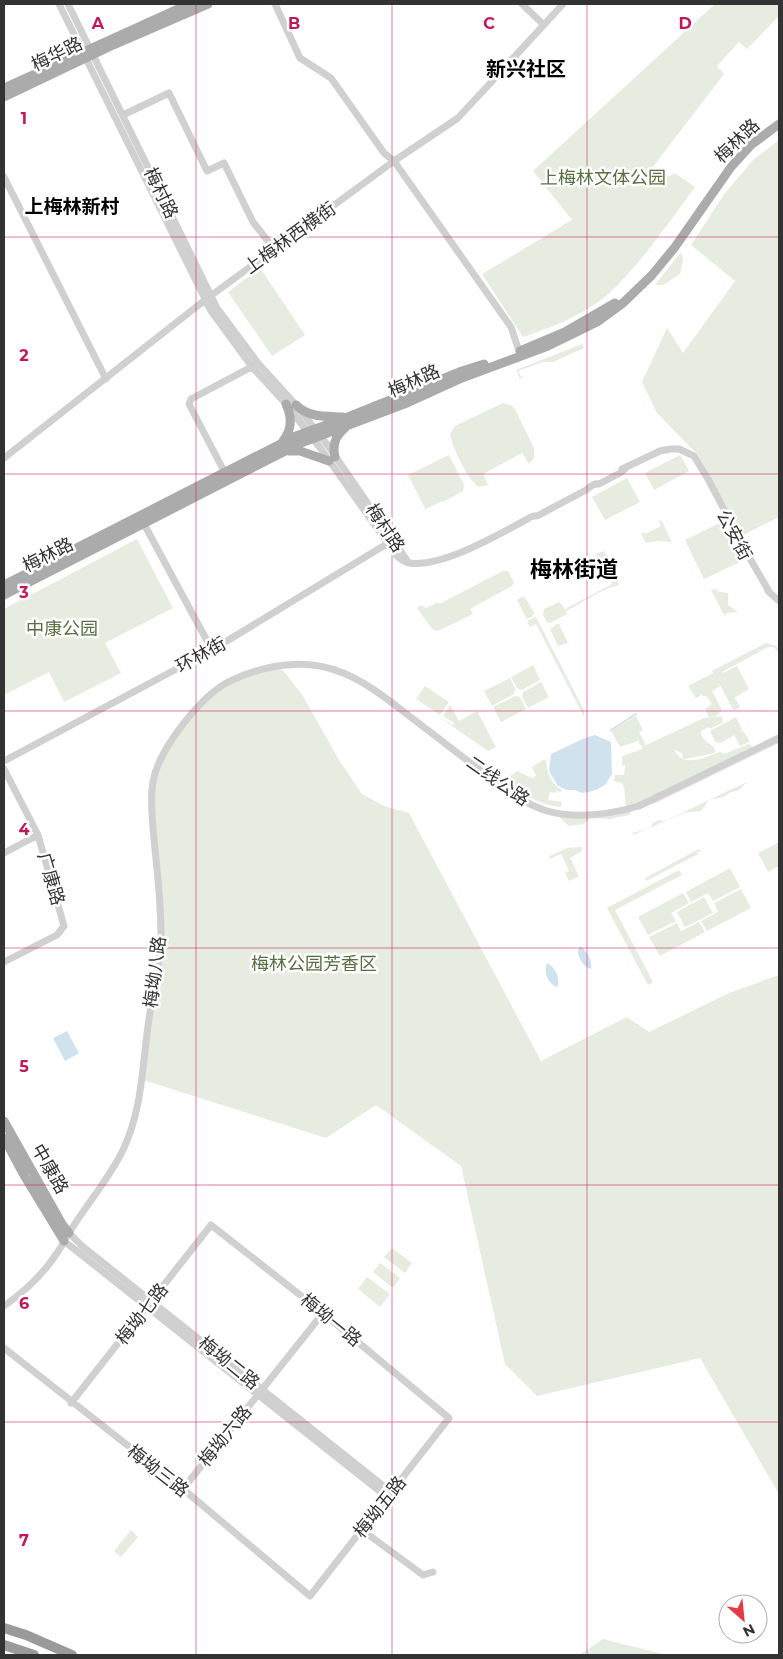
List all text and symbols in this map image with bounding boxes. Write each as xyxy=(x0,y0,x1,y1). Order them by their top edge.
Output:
text: A xyxy=(91,14,105,33)
text: B xyxy=(288,14,300,33)
text: C xyxy=(483,14,495,33)
text: D xyxy=(678,14,692,33)
street label: 梅华路 xyxy=(28,32,86,76)
district label: 新兴社区 xyxy=(486,57,566,81)
text: 1 xyxy=(21,109,27,128)
street label: 梅林路 xyxy=(710,114,764,168)
street label: 梅村路 xyxy=(139,164,183,222)
park label: 上梅林文体公园 xyxy=(540,167,666,189)
district label: 上梅林新村 xyxy=(24,195,120,218)
street label: 上梅林西横街 xyxy=(240,197,340,279)
text: 2 xyxy=(19,346,29,365)
street label: 梅林路 xyxy=(385,360,443,402)
street label: 梅村路 xyxy=(361,499,409,557)
street label: 公安街 xyxy=(712,506,756,564)
street label: 梅林路 xyxy=(19,533,77,577)
district label: 梅林街道 xyxy=(530,556,618,583)
text: 3 xyxy=(18,583,29,602)
park label: 中康公园 xyxy=(26,618,98,640)
street label: 环林街 xyxy=(172,632,230,678)
street label: 二线公路 xyxy=(462,751,534,811)
text: 4 xyxy=(18,820,30,839)
street label: 广康路 xyxy=(33,850,69,908)
street label: 梅坳八路 xyxy=(140,935,170,1009)
park label: 梅林公园芳香区 xyxy=(251,953,377,975)
text: 5 xyxy=(19,1057,29,1076)
street label: 中康路 xyxy=(27,1140,73,1198)
street label: 梅坳七路 xyxy=(111,1279,173,1349)
street label: 梅坳一路 xyxy=(296,1289,366,1351)
text: 6 xyxy=(19,1294,29,1313)
street label: 梅坳二路 xyxy=(194,1332,264,1394)
street label: 梅坳六路 xyxy=(194,1401,256,1471)
street label: 梅坳三路 xyxy=(123,1440,193,1502)
street label: 梅坳五路 xyxy=(349,1472,411,1542)
text: 7 xyxy=(19,1531,29,1550)
north arrow xyxy=(718,1594,768,1644)
text: N xyxy=(740,1620,758,1641)

